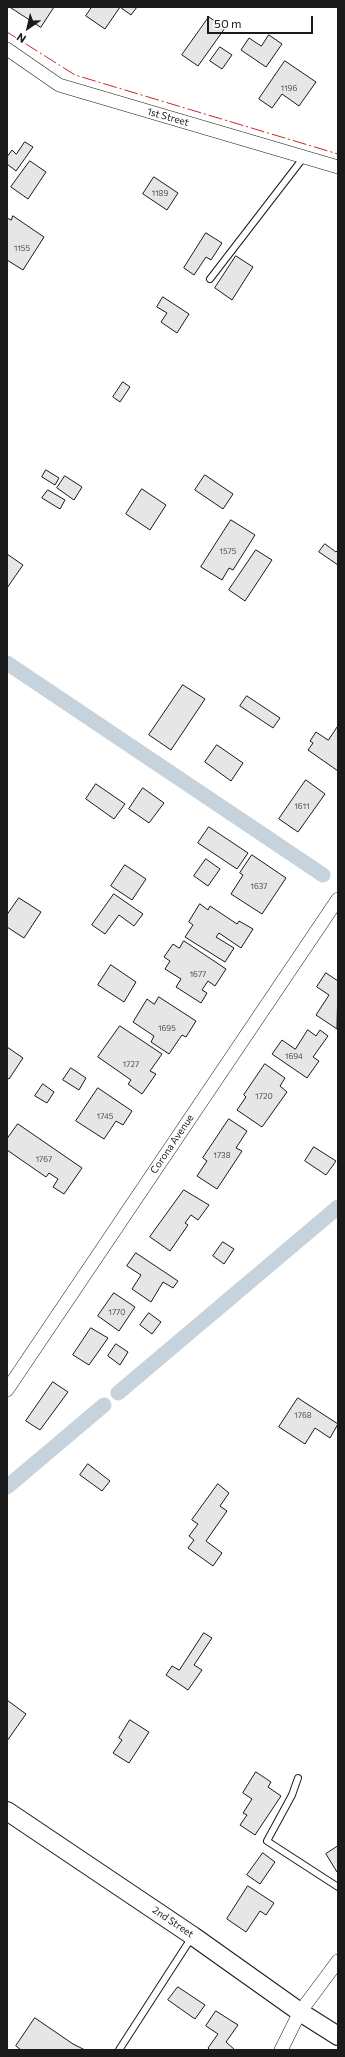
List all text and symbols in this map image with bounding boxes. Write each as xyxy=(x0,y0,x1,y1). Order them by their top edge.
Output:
north arrow xyxy=(8,8,48,48)
scale bar xyxy=(209,8,315,34)
text: 50 m xyxy=(214,16,242,30)
text: N xyxy=(14,31,28,46)
house number: 1196 xyxy=(281,83,297,93)
street label: 1st Street xyxy=(146,105,190,129)
house number: 1189 xyxy=(152,188,168,198)
house number: 1155 xyxy=(14,243,30,253)
house number: 1575 xyxy=(220,546,236,556)
house number: 1611 xyxy=(294,801,310,811)
house number: 1637 xyxy=(250,881,268,891)
house number: 1677 xyxy=(190,969,206,979)
house number: 1695 xyxy=(158,1023,176,1033)
house number: 1694 xyxy=(285,1051,303,1061)
house number: 1727 xyxy=(123,1059,139,1069)
house number: 1720 xyxy=(255,1091,273,1101)
house number: 1745 xyxy=(97,1111,113,1121)
street label: Corona Avenue xyxy=(148,1112,196,1176)
house number: 1738 xyxy=(213,1150,231,1160)
house number: 1767 xyxy=(36,1154,52,1164)
house number: 1770 xyxy=(108,1307,126,1317)
house number: 1768 xyxy=(294,1410,312,1420)
street label: 2nd Street xyxy=(150,1904,196,1940)

